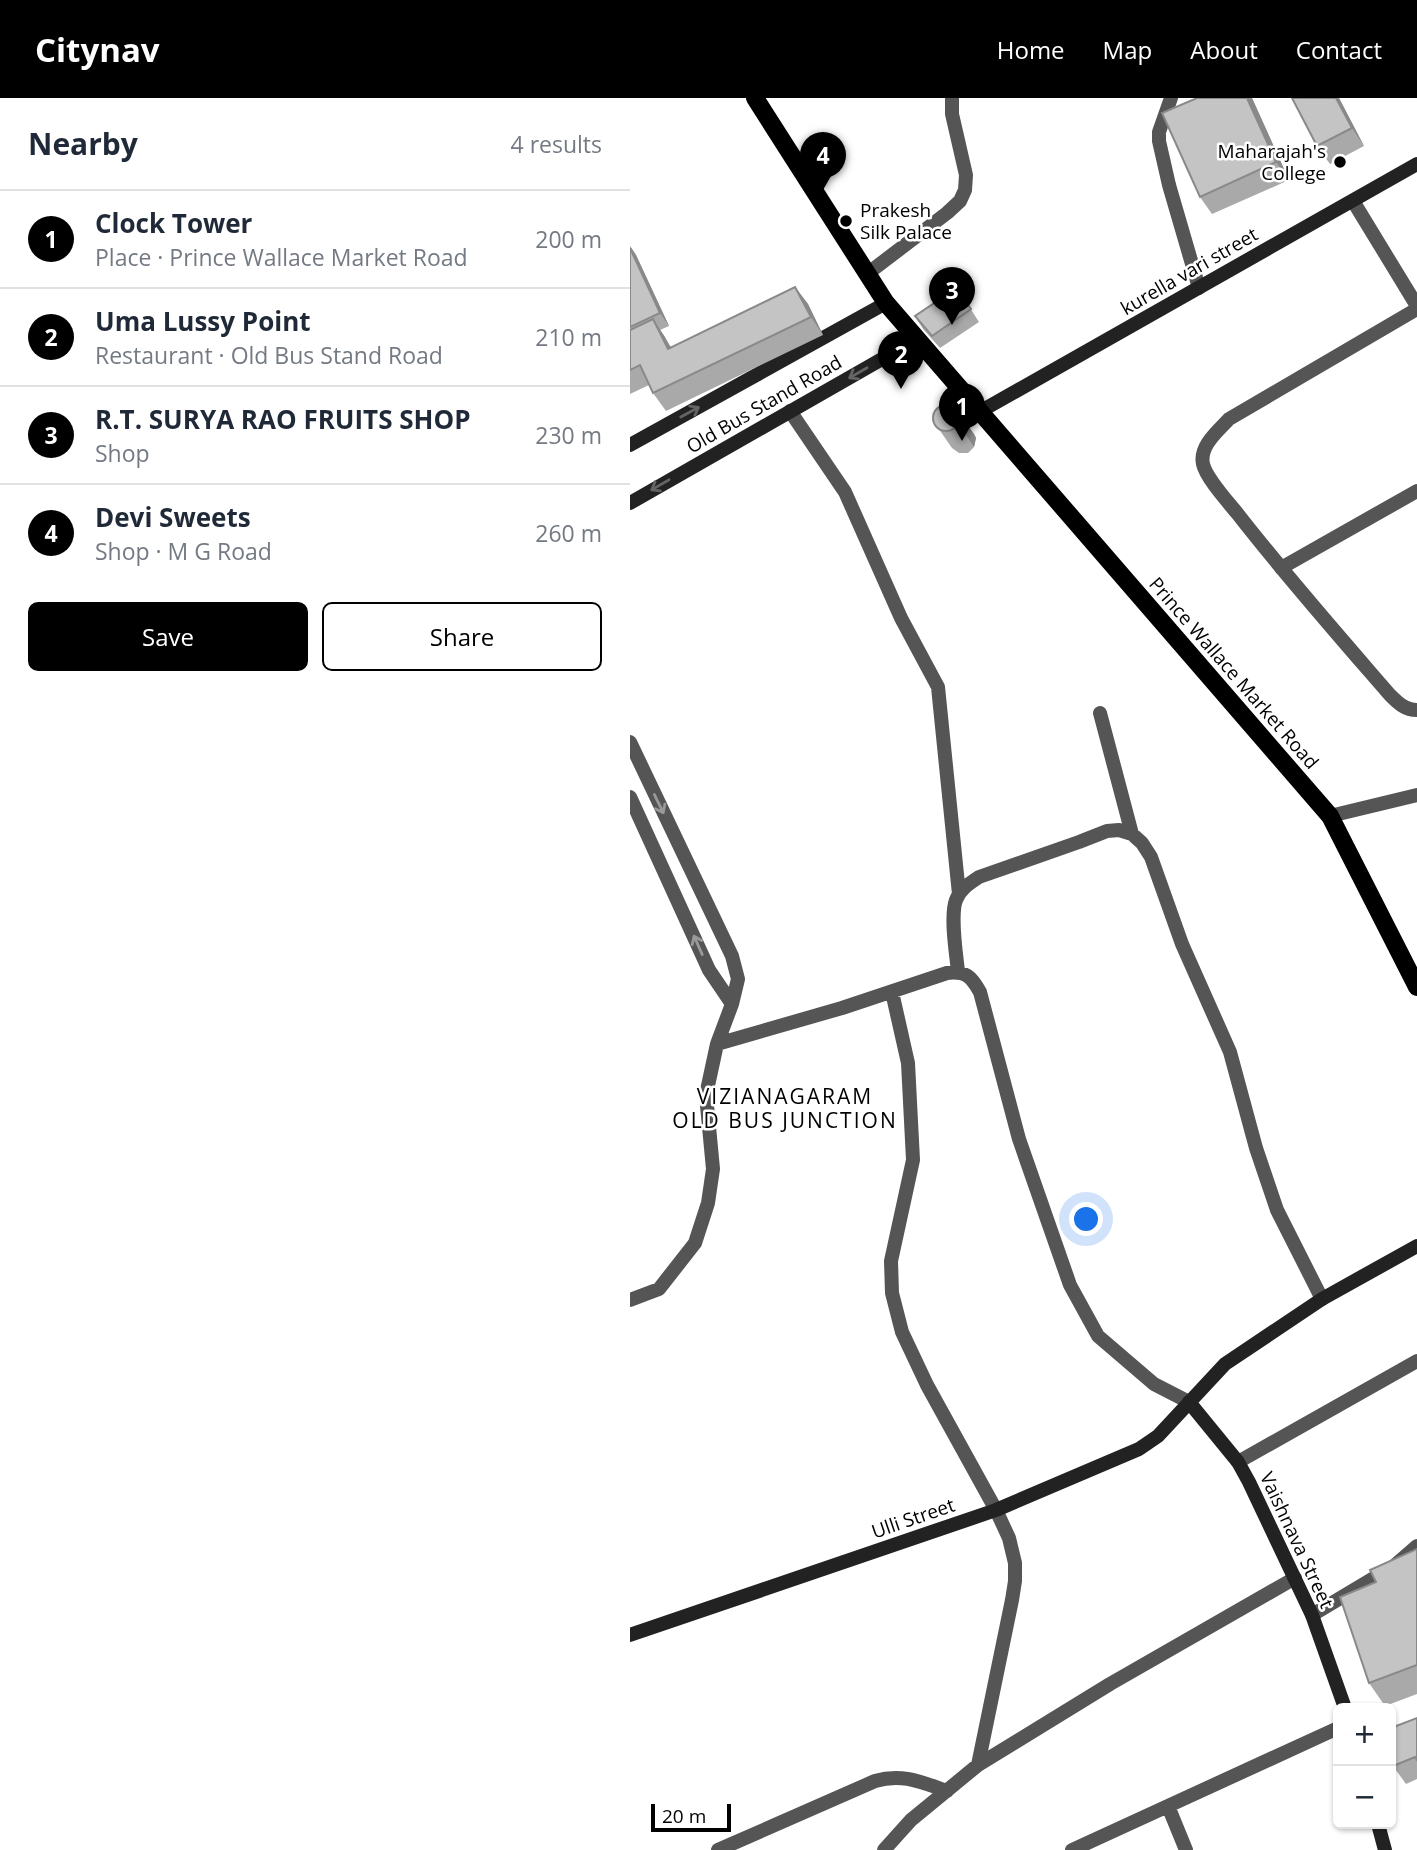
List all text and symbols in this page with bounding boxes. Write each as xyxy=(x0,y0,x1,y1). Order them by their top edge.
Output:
text: Citynav xyxy=(35,27,160,72)
text: Home xyxy=(997,33,1065,66)
text: Map xyxy=(1103,33,1152,66)
text: About xyxy=(1190,33,1258,66)
text: Contact xyxy=(1296,33,1382,66)
text: Nearby xyxy=(28,123,138,164)
text: 4 results xyxy=(511,128,602,160)
pin: 4 xyxy=(800,132,846,190)
place label: Maharajah's College xyxy=(1218,138,1326,186)
marker: Maharajah's College xyxy=(1332,154,1348,170)
place label: Prakesh Silk Palace xyxy=(860,197,952,245)
text: Clock Tower xyxy=(95,205,252,241)
marker: Prakesh Silk Palace xyxy=(838,213,854,229)
street label: kurella vari street xyxy=(1116,221,1263,321)
text: 1 xyxy=(44,223,58,255)
text: 200 m xyxy=(535,223,602,255)
text: Place · Prince Wallace Market Road xyxy=(95,241,468,273)
pin: 3 xyxy=(929,267,975,325)
text: Uma Lussy Point xyxy=(95,303,311,339)
text: 2 xyxy=(44,321,58,353)
text: 210 m xyxy=(535,321,602,353)
pin: 2 xyxy=(878,331,924,389)
text: Restaurant · Old Bus Stand Road xyxy=(95,339,443,371)
street label: Old Bus Stand Road xyxy=(682,349,846,459)
one-way arrow xyxy=(848,366,868,380)
pin: 1 xyxy=(939,383,985,441)
text: R.T. SURYA RAO FRUITS SHOP xyxy=(95,401,470,437)
one-way arrow xyxy=(679,404,699,418)
text: 3 xyxy=(44,419,58,451)
text: 230 m xyxy=(535,419,602,451)
text: Shop xyxy=(95,437,150,469)
one-way arrow xyxy=(651,478,671,492)
text: Devi Sweets xyxy=(95,499,251,535)
text: 4 xyxy=(44,517,58,549)
text: 260 m xyxy=(535,517,602,549)
text: Shop · M G Road xyxy=(95,535,272,567)
street label: Prince Wallace Market Road xyxy=(1143,571,1325,775)
button: Save xyxy=(28,602,308,671)
button: Share xyxy=(322,602,602,671)
one-way arrow xyxy=(653,793,667,814)
one-way arrow xyxy=(691,935,704,956)
district label: VIZIANAGARAM OLD BUS JUNCTION xyxy=(672,1082,898,1134)
your location xyxy=(1069,1202,1103,1236)
street label: Vaishnava Street xyxy=(1254,1468,1340,1613)
street label: Ulli Street xyxy=(868,1492,958,1544)
map controls xyxy=(1333,1703,1396,1829)
button: + xyxy=(1333,1703,1396,1766)
button: − xyxy=(1333,1766,1396,1829)
scale bar xyxy=(651,1801,732,1833)
text: 20 m xyxy=(662,1803,706,1829)

